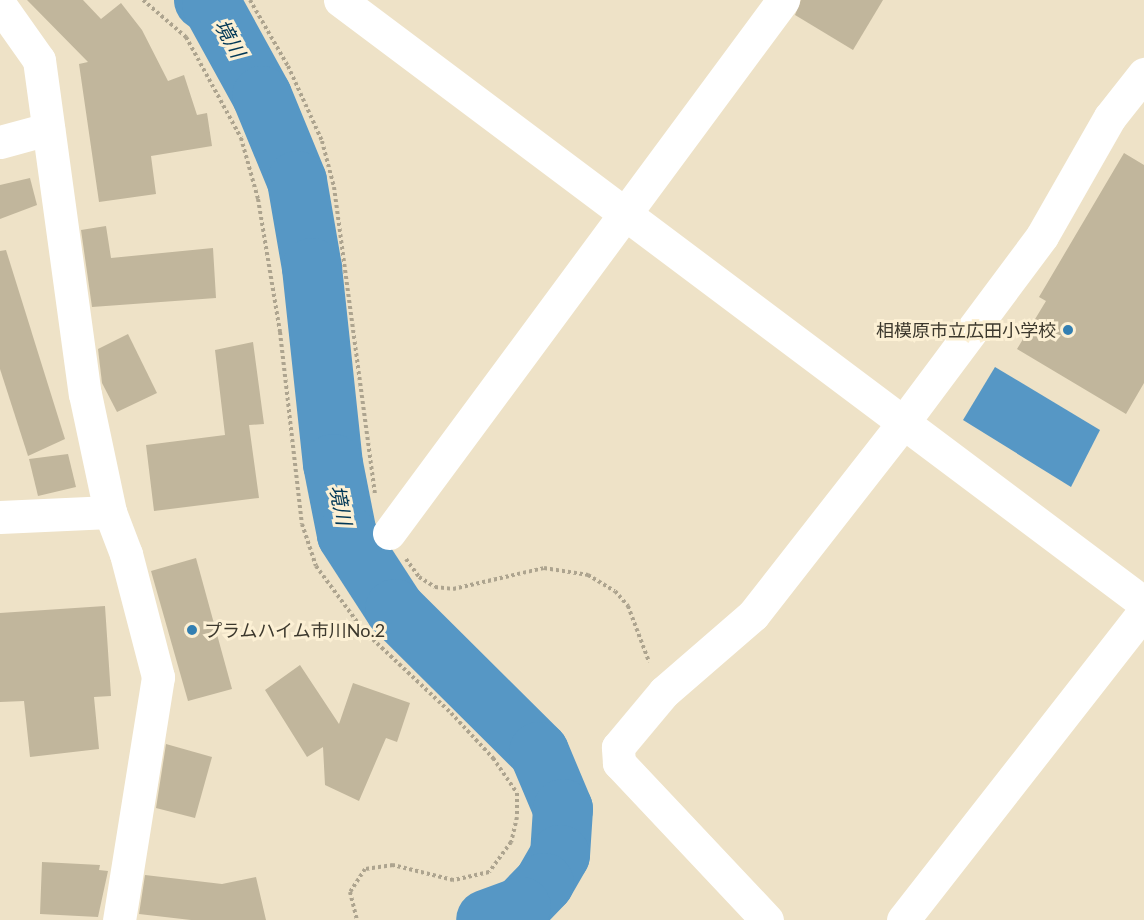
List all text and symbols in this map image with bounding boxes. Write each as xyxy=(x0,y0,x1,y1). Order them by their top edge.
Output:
water label: 境川 xyxy=(210,15,250,61)
place label: 相模原市立広田小学校 xyxy=(876,319,1056,341)
marker: 相模原市立広田小学校 xyxy=(1061,323,1075,337)
water label: 境川 xyxy=(325,483,357,527)
place label: プラムハイム市川No.2 xyxy=(204,619,386,641)
marker: プラムハイム市川No.2 xyxy=(185,623,199,637)

